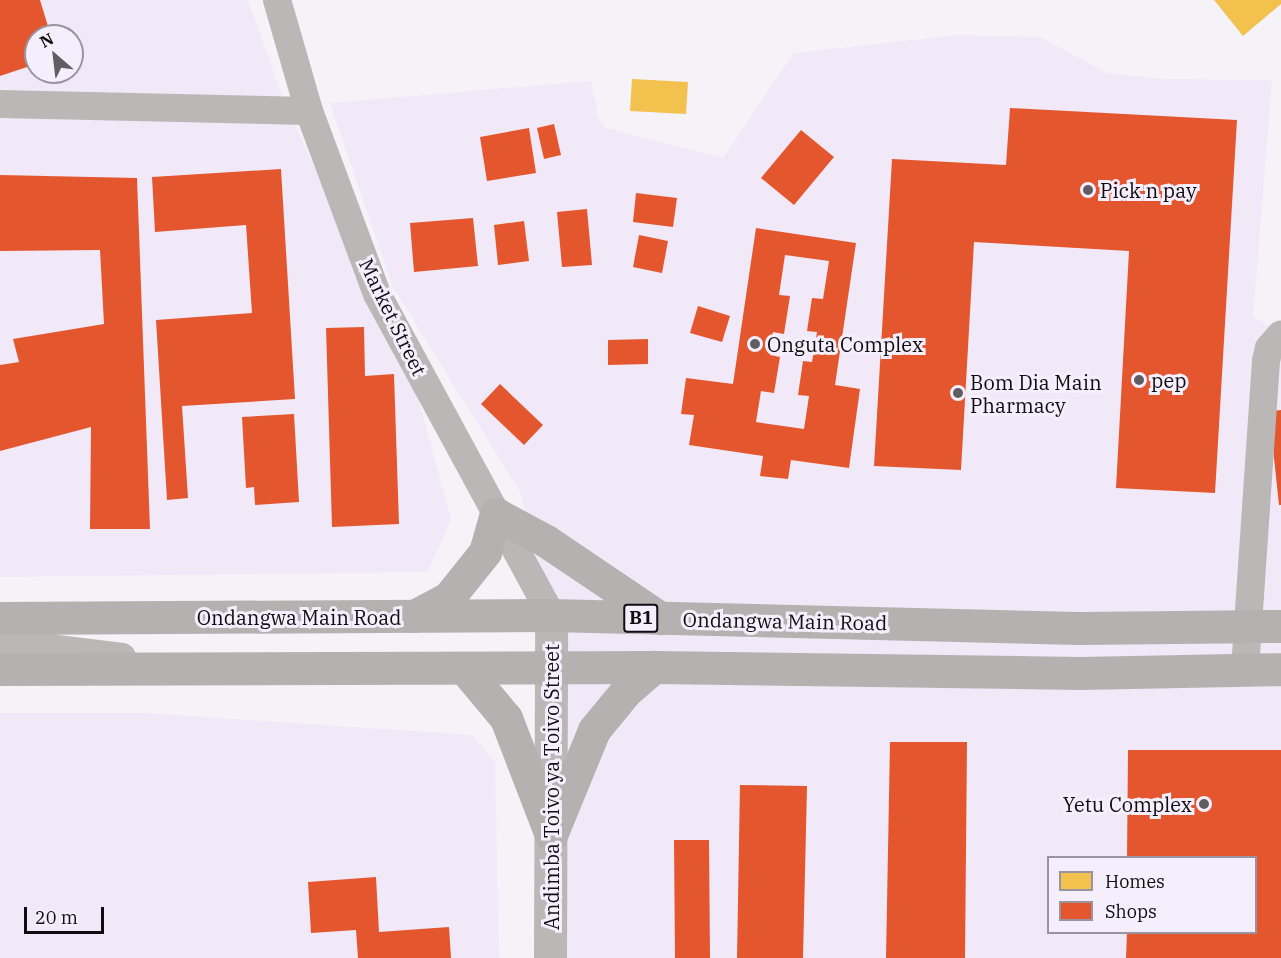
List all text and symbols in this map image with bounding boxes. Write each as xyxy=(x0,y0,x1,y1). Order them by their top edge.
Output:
north arrow xyxy=(24,24,84,84)
text: N xyxy=(36,28,57,52)
place label: Pick n pay xyxy=(1100,178,1197,202)
marker: Pick n pay xyxy=(1081,183,1095,197)
street label: Market Street xyxy=(354,255,432,379)
place label: Onguta Complex xyxy=(767,332,923,356)
marker: Onguta Complex xyxy=(748,337,762,351)
place label: pep xyxy=(1151,368,1186,392)
place label: Bom Dia Main Pharmacy xyxy=(970,370,1102,417)
marker: pep xyxy=(1132,373,1146,387)
marker: Bom Dia Main Pharmacy xyxy=(951,386,965,400)
road number: B1 xyxy=(623,603,659,633)
street label: Ondangwa Main Road xyxy=(197,605,401,629)
street label: Ondangwa Main Road xyxy=(682,607,888,635)
street label: Andimba Toivo ya Toivo Street xyxy=(539,644,563,930)
place label: Yetu Complex xyxy=(1063,792,1192,816)
marker: Yetu Complex xyxy=(1197,797,1211,811)
legend xyxy=(1047,856,1257,934)
text: Homes xyxy=(1105,870,1165,893)
scale bar xyxy=(27,895,106,933)
text: Shops xyxy=(1105,900,1157,923)
text: 20 m xyxy=(35,906,78,929)

